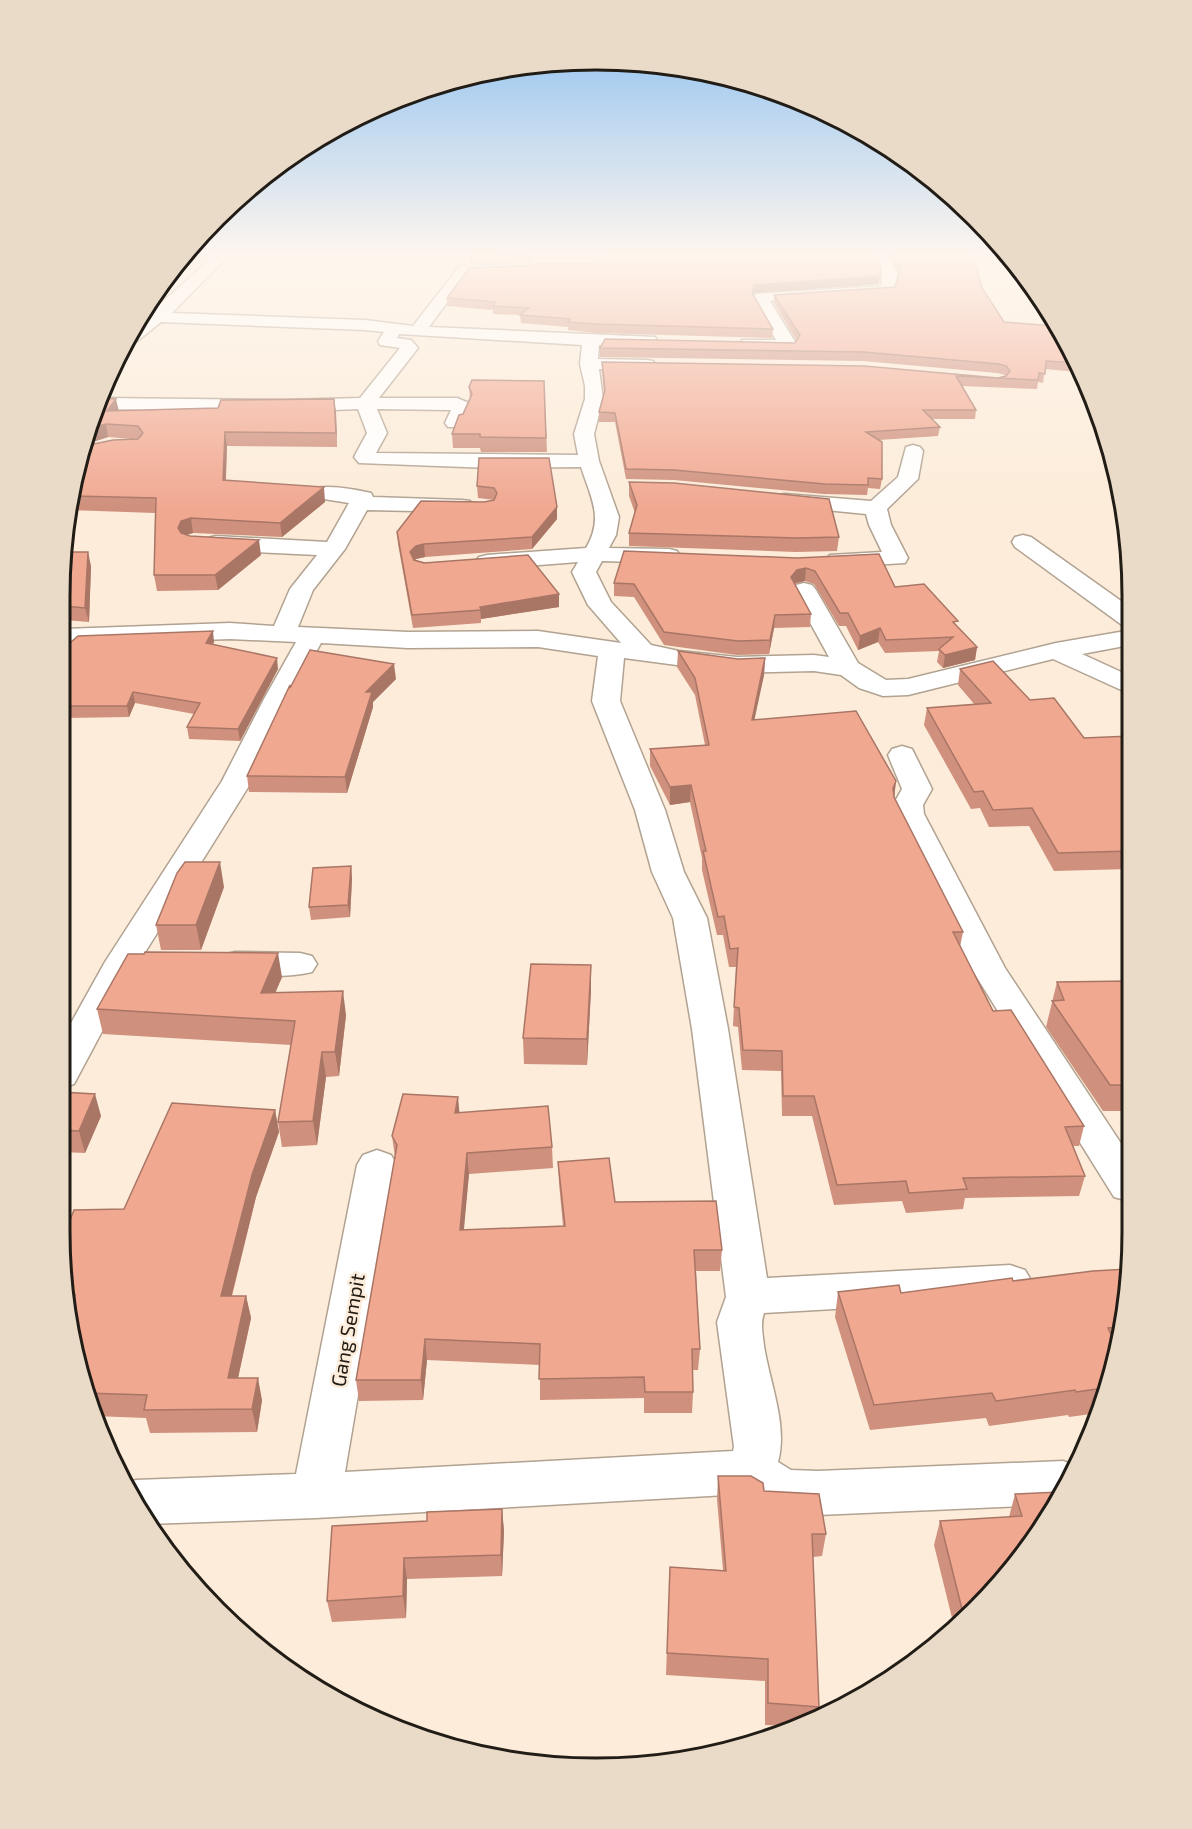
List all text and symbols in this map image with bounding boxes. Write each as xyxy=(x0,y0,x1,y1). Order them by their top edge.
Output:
street label: Gang Sempit xyxy=(325,1271,369,1388)

